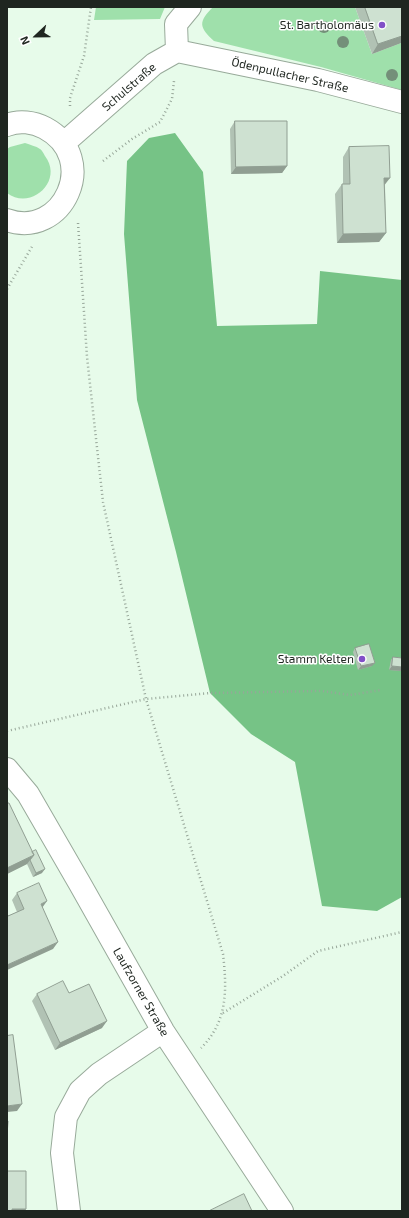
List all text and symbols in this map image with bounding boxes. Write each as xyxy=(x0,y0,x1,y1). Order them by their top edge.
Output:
north arrow xyxy=(16,16,56,56)
place label: St. Bartholomäus xyxy=(280,18,374,32)
marker: St. Bartholomäus xyxy=(377,20,387,30)
text: N xyxy=(17,35,32,47)
street label: Ödenpullacher Straße xyxy=(230,55,350,95)
street label: Schulstraße xyxy=(99,60,159,114)
place label: Stamm Kelten xyxy=(278,652,354,666)
marker: Stamm Kelten xyxy=(357,654,367,664)
street label: Laufzorner Straße xyxy=(110,945,172,1039)

